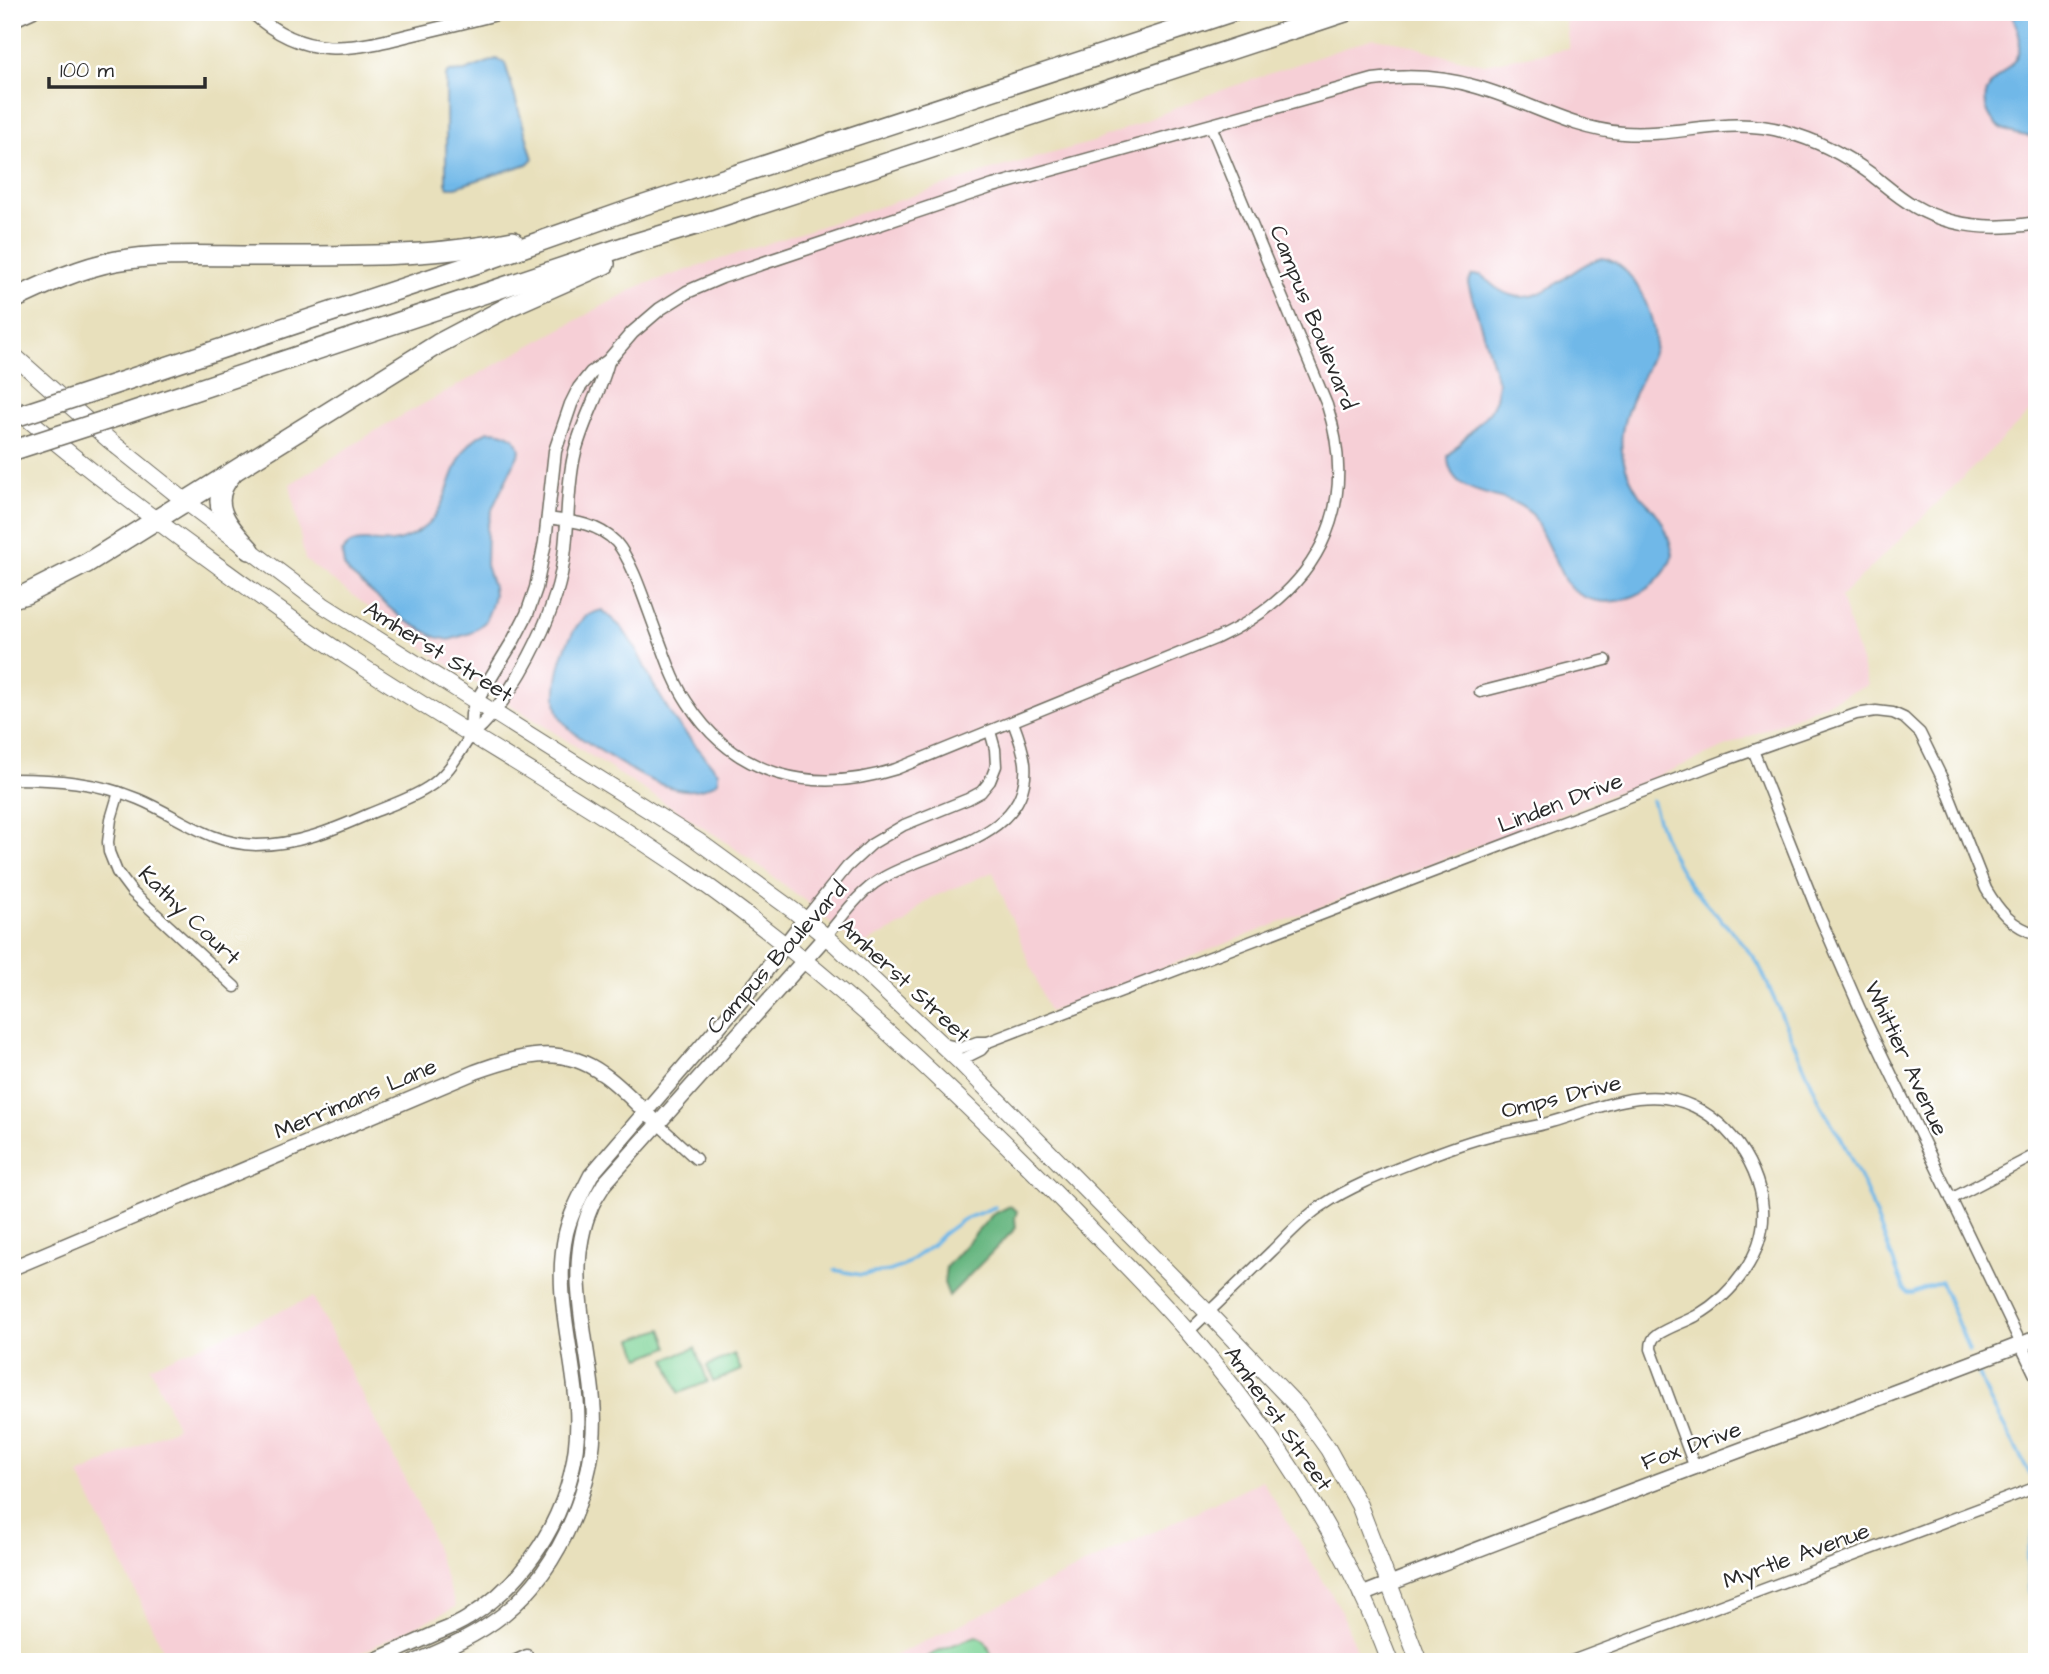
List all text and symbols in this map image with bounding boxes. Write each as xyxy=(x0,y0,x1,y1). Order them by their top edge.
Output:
scale bar xyxy=(49,46,205,90)
text: 100 m xyxy=(60,56,115,85)
street label: Campus Boulevard xyxy=(1261,220,1365,415)
street label: Amherst Street xyxy=(358,593,520,711)
street label: Linden Drive xyxy=(1493,764,1627,841)
street label: Kathy Court xyxy=(130,859,248,974)
street label: Campus Boulevard xyxy=(699,874,854,1041)
street label: Amherst Street xyxy=(831,911,978,1051)
street label: Whittier Avenue xyxy=(1856,976,1956,1141)
street label: Merrimans Lane xyxy=(269,1050,442,1148)
street label: Omps Drive xyxy=(1498,1067,1624,1127)
street label: Amherst Street xyxy=(1216,1340,1340,1498)
street label: Fox Drive xyxy=(1637,1413,1746,1479)
street label: Myrtle Avenue xyxy=(1719,1515,1874,1598)

